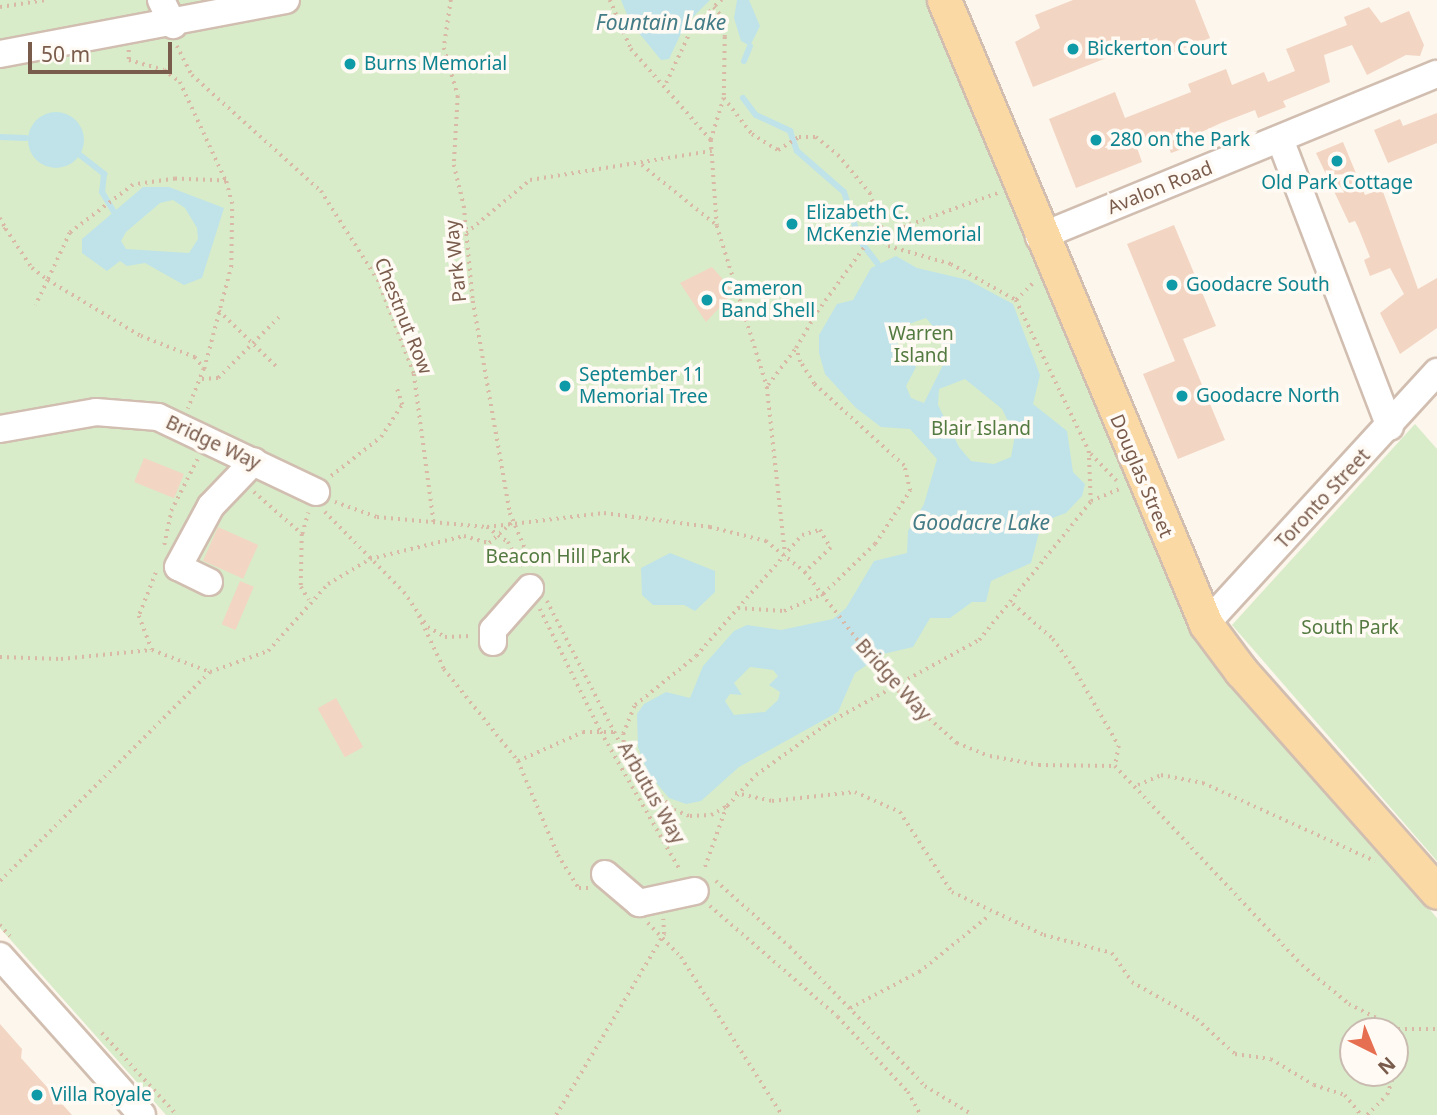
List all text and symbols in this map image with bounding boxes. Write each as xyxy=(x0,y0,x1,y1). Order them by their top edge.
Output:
water label: Fountain Lake xyxy=(596,9,726,35)
scale bar xyxy=(32,28,175,72)
place label: Bickerton Court xyxy=(1087,38,1227,60)
text: 50 m xyxy=(41,40,90,68)
marker: Bickerton Court xyxy=(1065,41,1081,57)
place label: Burns Memorial xyxy=(364,53,507,75)
marker: Burns Memorial xyxy=(342,56,358,72)
place label: 280 on the Park xyxy=(1110,129,1250,151)
marker: 280 on the Park xyxy=(1088,132,1104,148)
marker: Old Park Cottage xyxy=(1329,153,1345,169)
street label: Avalon Road xyxy=(1104,157,1216,219)
place label: Old Park Cottage xyxy=(1261,172,1413,194)
place label: Elizabeth C. McKenzie Memorial xyxy=(806,202,982,246)
marker: Elizabeth C. McKenzie Memorial xyxy=(784,216,800,232)
street label: Park Way xyxy=(440,219,472,303)
street label: Chestnut Row xyxy=(369,254,437,378)
place label: Goodacre South xyxy=(1186,274,1330,296)
marker: Goodacre South xyxy=(1164,277,1180,293)
place label: Cameron Band Shell xyxy=(721,278,815,322)
marker: Cameron Band Shell xyxy=(699,292,715,308)
park label: Warren Island xyxy=(888,323,954,367)
place label: September 11 Memorial Tree xyxy=(579,364,708,408)
marker: September 11 Memorial Tree xyxy=(557,378,573,394)
place label: Goodacre North xyxy=(1196,385,1340,407)
marker: Goodacre North xyxy=(1174,388,1190,404)
street label: Bridge Way xyxy=(162,411,264,475)
street label: Douglas Street xyxy=(1105,411,1177,541)
park label: Blair Island xyxy=(931,418,1031,440)
street label: Toronto Street xyxy=(1271,445,1375,553)
water label: Goodacre Lake xyxy=(912,509,1050,535)
park label: Beacon Hill Park xyxy=(486,546,630,568)
park label: South Park xyxy=(1301,617,1399,639)
street label: Bridge Way xyxy=(850,635,936,725)
street label: Arbutus Way xyxy=(613,738,689,848)
north arrow xyxy=(1339,1017,1409,1087)
text: N xyxy=(1372,1051,1401,1081)
place label: Villa Royale xyxy=(51,1084,152,1106)
marker: Villa Royale xyxy=(29,1087,45,1103)

